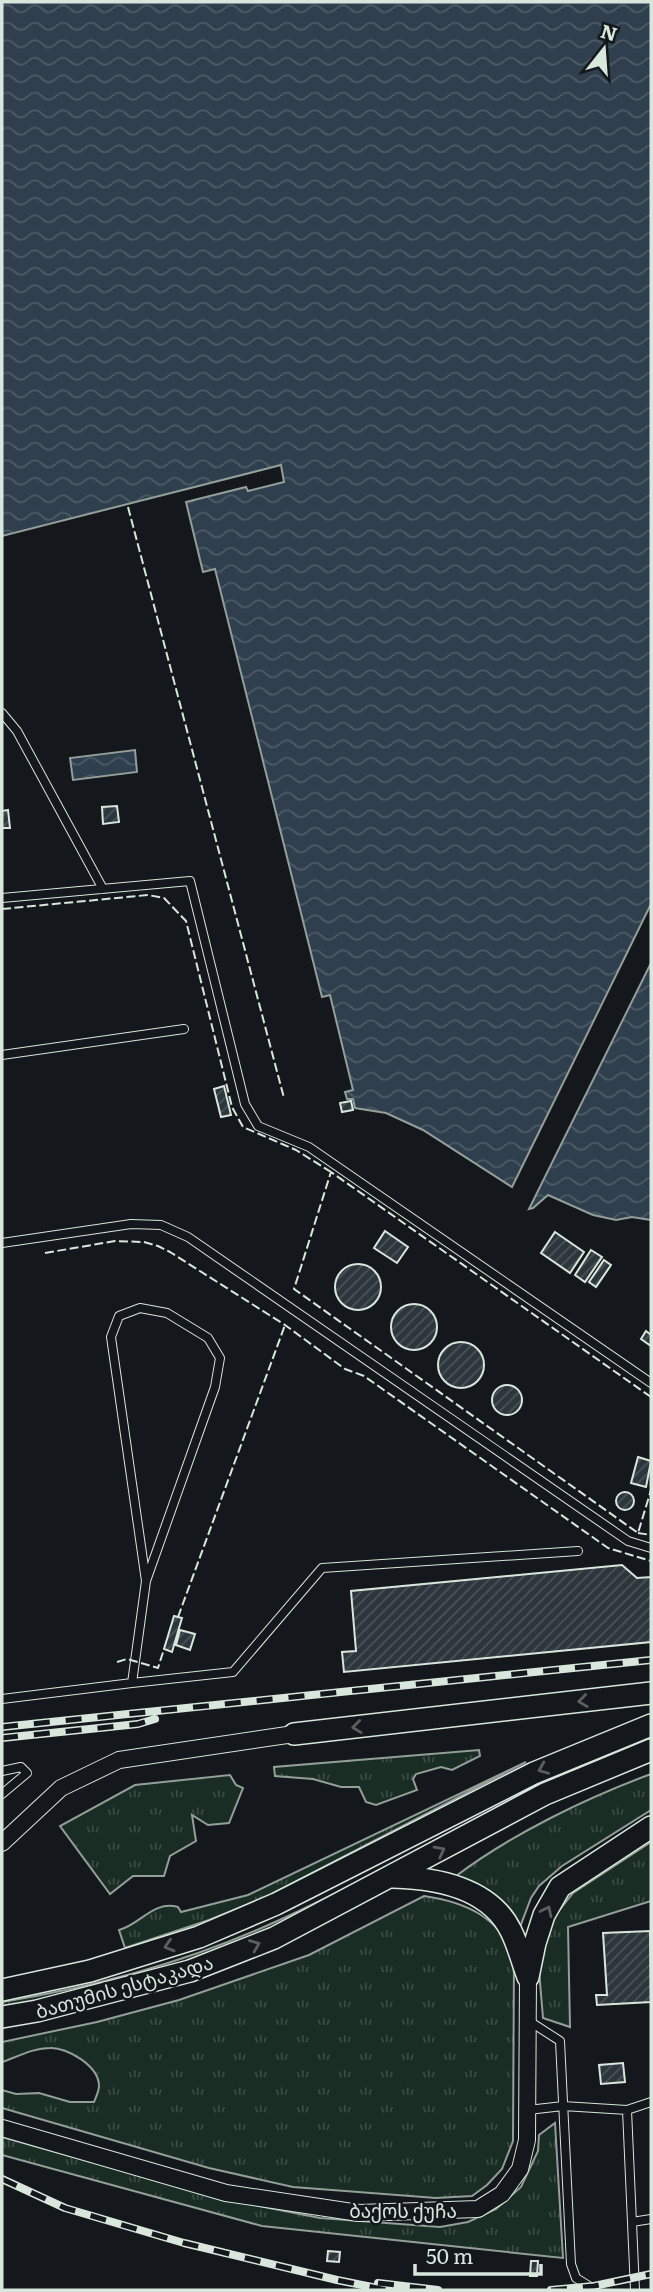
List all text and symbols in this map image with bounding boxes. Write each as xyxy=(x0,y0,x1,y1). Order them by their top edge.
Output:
north arrow xyxy=(569,14,639,84)
text: N xyxy=(598,16,621,48)
one-way arrow xyxy=(578,1693,589,1708)
one-way arrow xyxy=(352,1719,363,1734)
one-way arrow xyxy=(537,1761,550,1775)
one-way arrow xyxy=(432,1846,445,1860)
one-way arrow xyxy=(539,1906,553,1918)
one-way arrow xyxy=(163,1938,175,1953)
one-way arrow xyxy=(249,1940,261,1954)
street label: ბათუმის ესტაკადა xyxy=(32,1947,216,2025)
street label: ბაქოს ქუჩა xyxy=(349,2196,457,2224)
scale bar xyxy=(415,2232,541,2276)
text: 50 m xyxy=(426,2239,473,2270)

